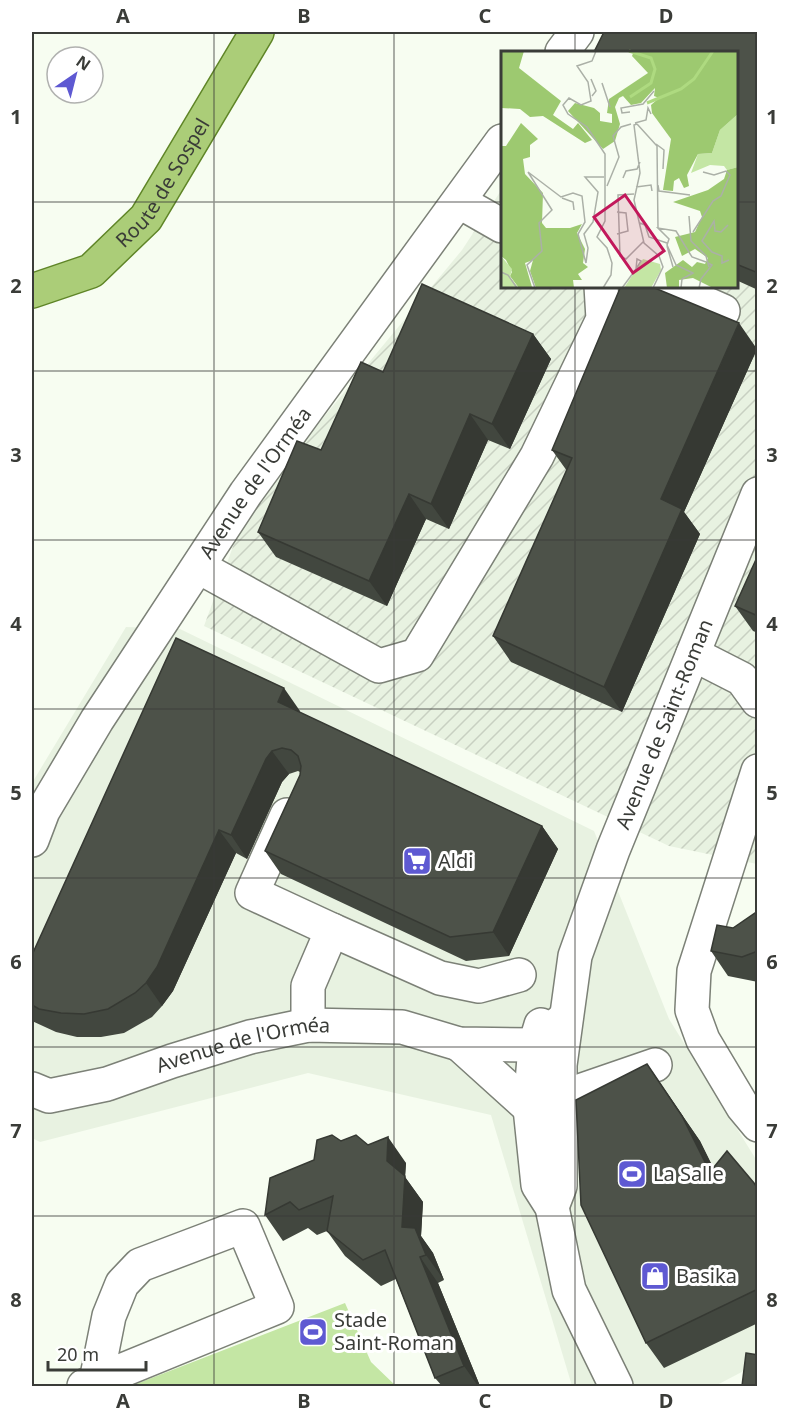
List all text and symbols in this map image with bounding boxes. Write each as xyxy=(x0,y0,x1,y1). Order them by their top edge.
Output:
text: A xyxy=(116,2,130,29)
text: B xyxy=(297,2,311,29)
text: C xyxy=(479,2,492,29)
text: D xyxy=(659,2,673,29)
north arrow xyxy=(45,45,105,105)
text: N xyxy=(72,50,95,75)
inset map xyxy=(501,51,738,288)
text: 1 xyxy=(10,103,22,130)
text: 1 xyxy=(766,103,778,130)
street label: Route de Sospel xyxy=(110,113,215,253)
text: 2 xyxy=(10,272,22,299)
text: 2 xyxy=(766,272,778,299)
street label: Avenue de l'Orméa xyxy=(193,401,317,564)
text: 3 xyxy=(10,441,22,468)
text: 3 xyxy=(766,441,778,468)
text: 4 xyxy=(10,610,22,637)
text: 4 xyxy=(766,610,778,637)
street label: Avenue de Saint-Roman xyxy=(609,615,719,833)
text: 5 xyxy=(10,779,22,806)
text: 5 xyxy=(766,779,778,806)
supermarket icon: Aldi xyxy=(401,845,433,877)
place label: Aldi xyxy=(438,847,473,874)
text: 6 xyxy=(10,948,22,975)
text: 6 xyxy=(766,948,778,975)
street label: Avenue de l'Orméa xyxy=(152,1011,330,1079)
text: 7 xyxy=(10,1117,22,1144)
text: 7 xyxy=(766,1117,778,1144)
sports icon: La Salle xyxy=(616,1158,648,1190)
place label: La Salle xyxy=(653,1160,724,1187)
shop icon: Basika xyxy=(639,1260,671,1292)
place label: Basika xyxy=(676,1262,737,1289)
text: 8 xyxy=(10,1286,22,1313)
text: 8 xyxy=(766,1286,778,1313)
place label: Stade Saint-Roman xyxy=(334,1306,454,1356)
sports icon: Stade Saint-Roman xyxy=(297,1316,329,1348)
scale bar xyxy=(48,1334,146,1372)
text: 20 m xyxy=(57,1342,99,1366)
text: A xyxy=(116,1387,130,1414)
text: B xyxy=(297,1387,311,1414)
text: C xyxy=(479,1387,492,1414)
text: D xyxy=(659,1387,673,1414)

